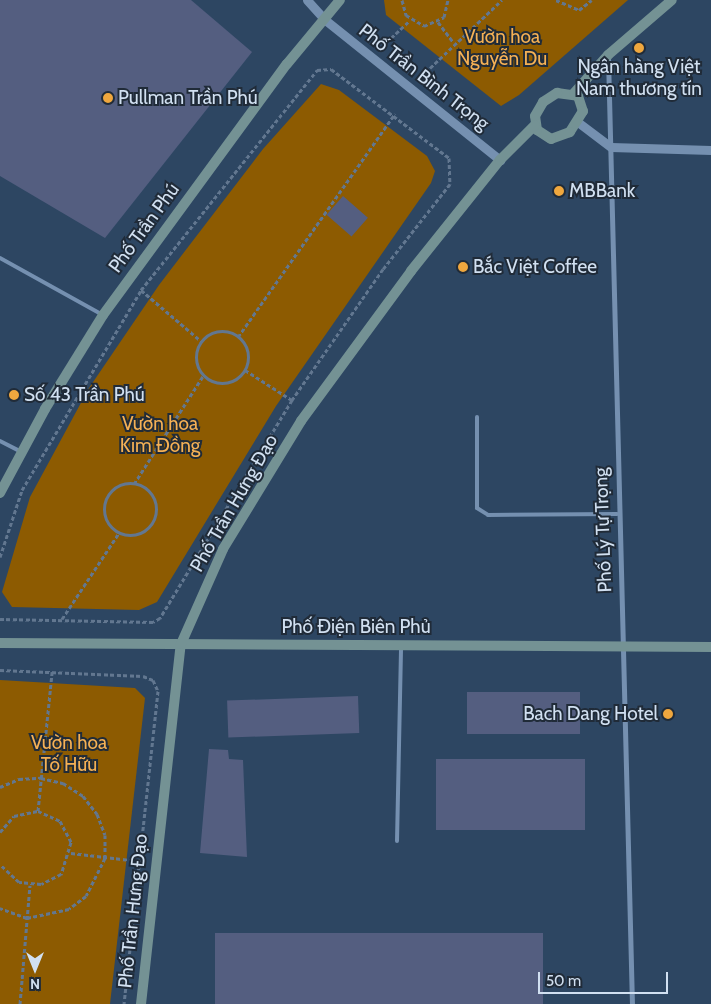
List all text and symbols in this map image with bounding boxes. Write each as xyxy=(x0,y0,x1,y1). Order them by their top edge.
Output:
street label: Phố Trần Bình Trọng xyxy=(354,19,494,135)
park label: Vườn hoa Nguyễn Du xyxy=(457,26,547,70)
marker: Ngân hàng Việt Nam thương tín xyxy=(633,42,645,54)
place label: Ngân hàng Việt Nam thương tín xyxy=(576,56,702,100)
place label: Pullman Trần Phú xyxy=(118,87,258,109)
marker: Pullman Trần Phú xyxy=(102,92,114,104)
street label: Phố Trần Phú xyxy=(104,179,184,277)
place label: MBBank xyxy=(569,180,635,202)
marker: MBBank xyxy=(553,185,565,197)
place label: Bắc Việt Coffee xyxy=(473,256,597,278)
marker: Bắc Việt Coffee xyxy=(457,261,469,273)
place label: Số 43 Trần Phú xyxy=(24,384,145,406)
marker: Số 43 Trần Phú xyxy=(8,389,20,401)
park label: Vườn hoa Kim Đồng xyxy=(120,413,200,457)
street label: Phố Trần Hưng Đạo xyxy=(185,430,283,576)
street label: Phố Lý Tự Trọng xyxy=(589,467,617,593)
street label: Phố Điện Biên Phủ xyxy=(281,616,431,638)
place label: Bach Dang Hotel xyxy=(523,703,658,725)
marker: Bach Dang Hotel xyxy=(662,708,674,720)
park label: Vườn hoa Tố Hữu xyxy=(31,732,107,776)
street label: Phố Trần Hưng Đạo xyxy=(114,833,152,989)
north arrow xyxy=(10,944,60,994)
scale bar xyxy=(541,962,671,994)
text: 50 m xyxy=(546,972,581,990)
text: N xyxy=(30,975,40,993)

